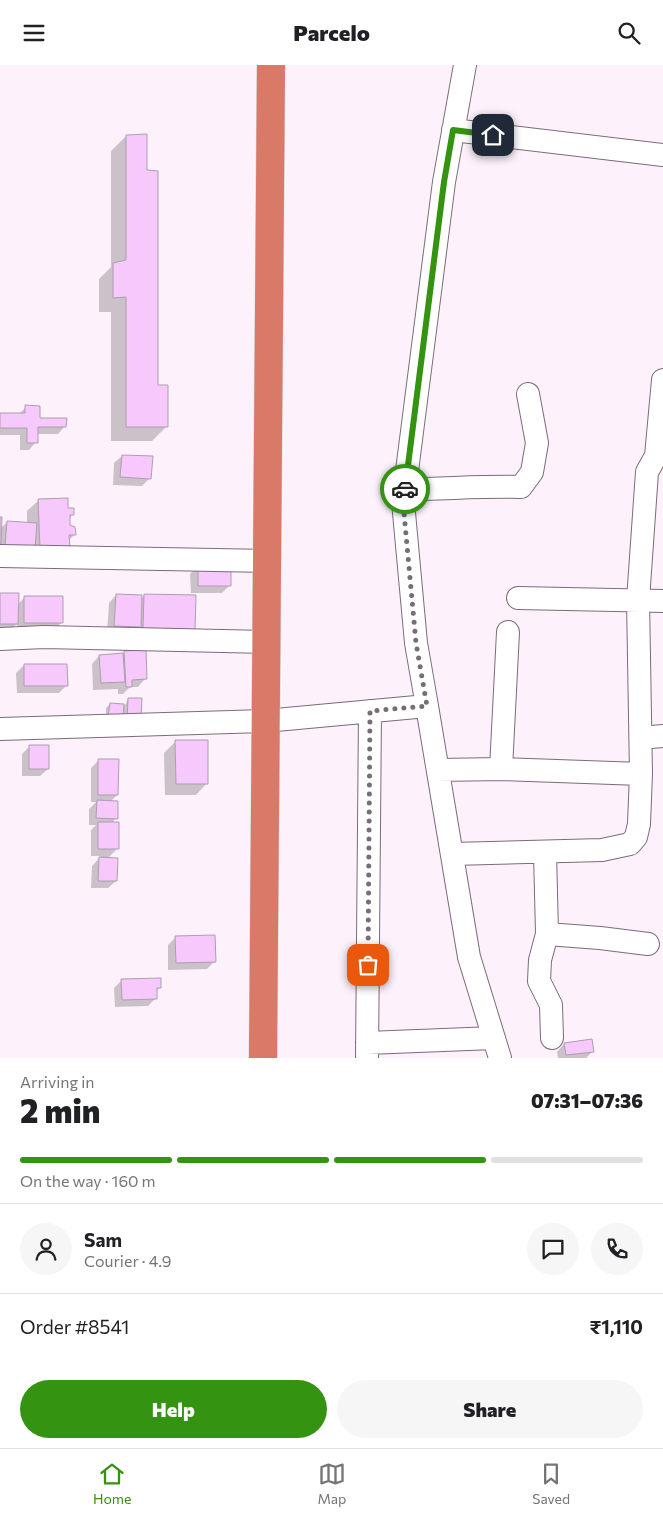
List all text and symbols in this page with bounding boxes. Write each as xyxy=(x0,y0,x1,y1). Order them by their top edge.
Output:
icon: menu xyxy=(20,19,48,47)
text: Parcelo xyxy=(293,19,370,46)
icon: search xyxy=(615,19,643,47)
pin xyxy=(472,114,514,156)
icon: home xyxy=(479,121,507,149)
courier xyxy=(380,464,430,514)
icon: car xyxy=(391,475,419,503)
pin xyxy=(347,944,389,986)
icon: bag xyxy=(354,951,382,979)
text: Arriving in xyxy=(20,1072,94,1091)
text: 07:31–07:36 xyxy=(531,1089,643,1112)
text: 2 min xyxy=(20,1090,100,1130)
text: On the way · 160 m xyxy=(20,1171,156,1190)
button: person xyxy=(20,1223,72,1275)
button: chat xyxy=(527,1223,579,1275)
button: phone xyxy=(591,1223,643,1275)
text: Sam xyxy=(84,1228,122,1251)
text: Courier · 4.9 xyxy=(84,1251,171,1270)
text: Order #8541 xyxy=(20,1315,129,1338)
text: ₹1,110 xyxy=(589,1315,643,1338)
button: Help xyxy=(20,1380,327,1438)
button: Share xyxy=(337,1380,643,1438)
tab: Home xyxy=(93,1460,131,1507)
tab: Map xyxy=(317,1460,346,1507)
tab: Saved xyxy=(532,1460,570,1507)

